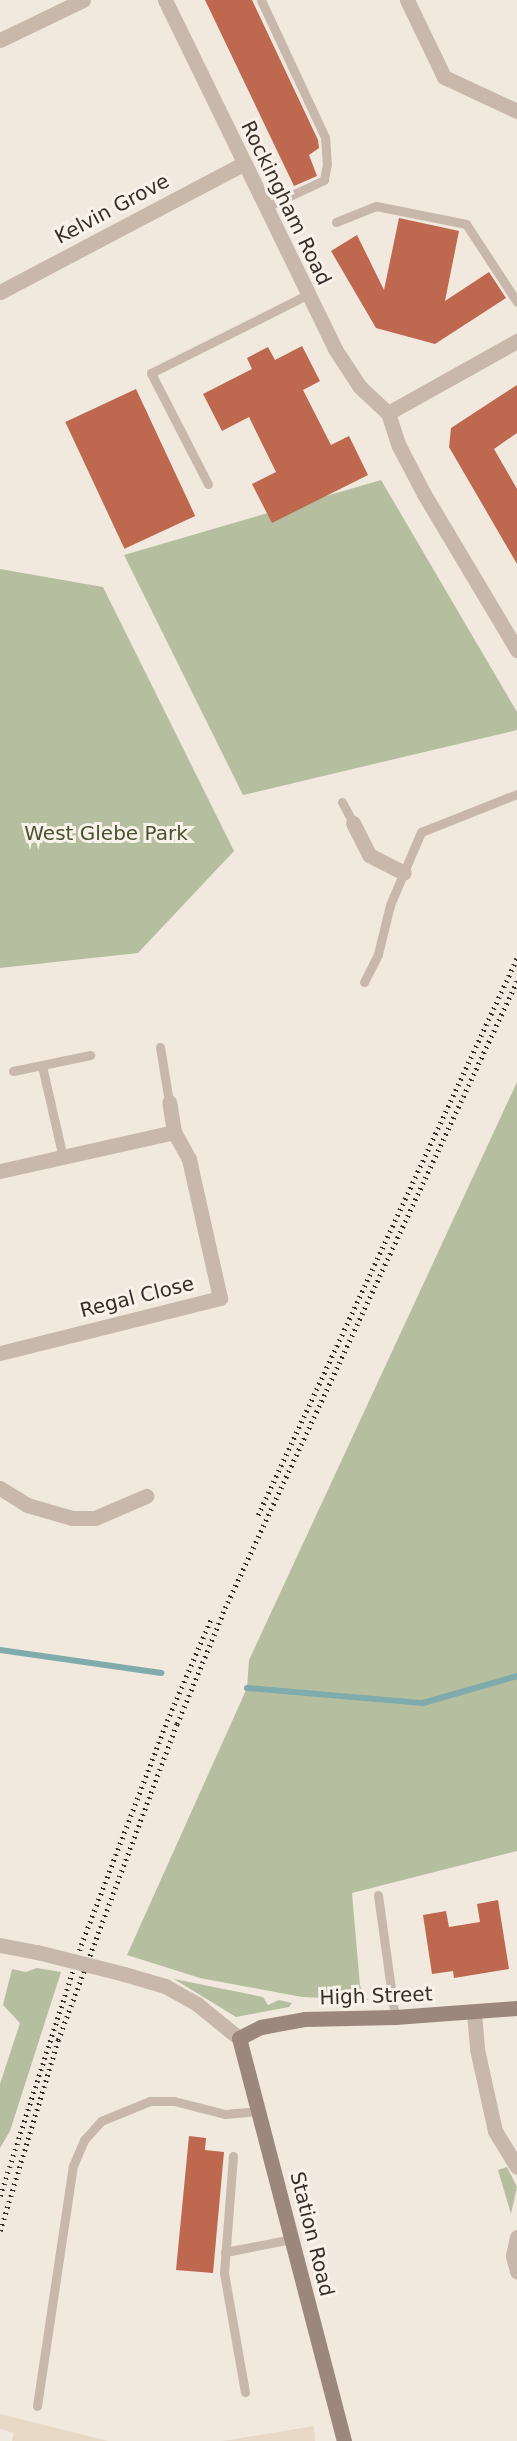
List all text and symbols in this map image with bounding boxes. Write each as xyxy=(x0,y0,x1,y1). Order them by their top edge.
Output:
street label: Rockingham Road xyxy=(236,117,336,289)
street label: Kelvin Grove xyxy=(51,169,173,249)
park label: West Glebe Park xyxy=(24,821,188,845)
street label: Regal Close xyxy=(78,1271,196,1323)
street label: High Street xyxy=(319,1982,433,2010)
street label: Station Road xyxy=(285,2169,339,2299)

